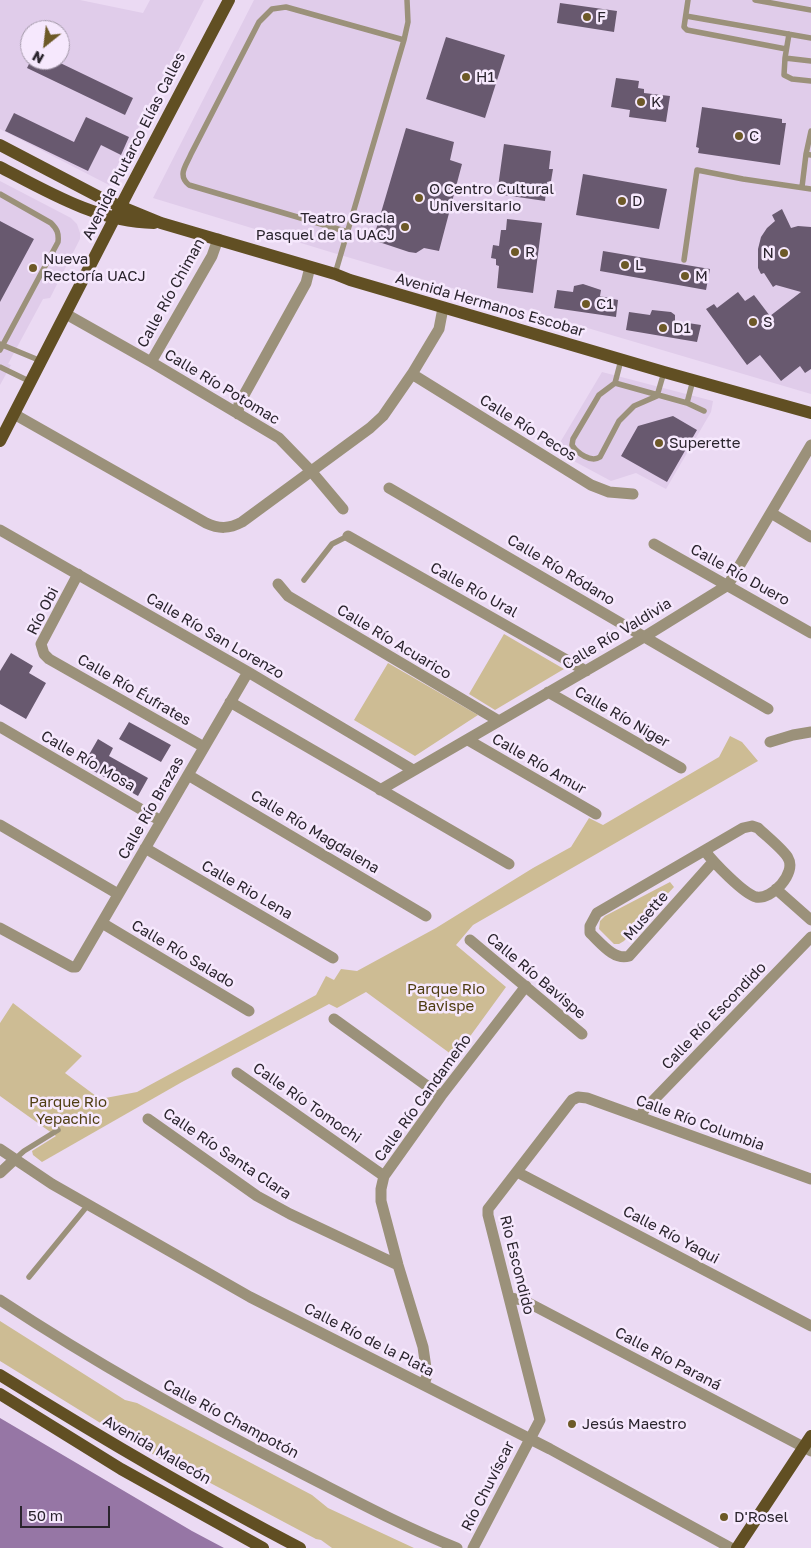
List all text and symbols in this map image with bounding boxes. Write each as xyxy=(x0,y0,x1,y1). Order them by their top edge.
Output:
place label: F xyxy=(597,8,606,26)
marker: F xyxy=(581,11,593,23)
north arrow xyxy=(20,20,70,70)
text: N xyxy=(29,48,47,68)
street label: Avenida Plutarco Elías Calles xyxy=(79,49,189,243)
place label: H1 xyxy=(476,68,495,86)
marker: H1 xyxy=(460,71,472,83)
place label: K xyxy=(651,93,661,111)
marker: K xyxy=(635,96,647,108)
place label: C xyxy=(749,127,759,145)
marker: C xyxy=(733,130,745,142)
place label: O Centro Cultural Universitario xyxy=(429,180,554,215)
marker: O Centro Cultural Universitario xyxy=(413,192,425,204)
place label: D xyxy=(632,192,642,210)
marker: D xyxy=(616,195,628,207)
place label: Teatro Gracia Pasquel de la UACJ xyxy=(256,209,395,244)
marker: Teatro Gracia Pasquel de la UACJ xyxy=(399,221,411,233)
street label: Calle Río Chiman xyxy=(134,235,208,351)
place label: R xyxy=(525,243,535,261)
place label: N xyxy=(763,244,774,262)
marker: R xyxy=(509,246,521,258)
marker: N xyxy=(778,247,790,259)
place label: Nueva Rectoría UACJ xyxy=(43,250,146,285)
place label: L xyxy=(635,256,644,274)
marker: L xyxy=(619,259,631,271)
marker: Nueva Rectoría UACJ xyxy=(27,262,39,274)
place label: M xyxy=(695,267,708,285)
street label: Avenida Hermanos Escobar xyxy=(393,269,587,341)
marker: M xyxy=(679,270,691,282)
place label: C1 xyxy=(596,295,613,313)
marker: C1 xyxy=(580,298,592,310)
place label: S xyxy=(763,313,773,331)
marker: S xyxy=(747,316,759,328)
place label: D1 xyxy=(673,319,691,337)
marker: D1 xyxy=(657,322,669,334)
street label: Calle Río Potomac xyxy=(161,346,283,428)
street label: Calle Río Pecos xyxy=(476,391,580,465)
place label: Superette xyxy=(669,434,741,452)
marker: Superette xyxy=(653,437,665,449)
street label: Calle Río Ródano xyxy=(504,531,618,609)
street label: Calle Río Duero xyxy=(687,540,793,610)
street label: Calle Río Ural xyxy=(427,559,521,621)
street label: Río Obi xyxy=(23,584,63,638)
street label: Calle Río San Lorenzo xyxy=(143,589,287,683)
street label: Calle Río Valdivia xyxy=(559,594,675,674)
street label: Calle Río Acuarico xyxy=(334,601,454,683)
street label: Calle Río Éufrates xyxy=(74,650,194,730)
street label: Calle Río Niger xyxy=(571,683,673,751)
street label: Calle Río Mosa xyxy=(38,727,138,795)
street label: Calle Río Amur xyxy=(489,730,589,798)
street label: Calle Río Brazas xyxy=(114,753,188,863)
street label: Calle Río Magdalena xyxy=(247,786,383,878)
street label: Calle Rio Lena xyxy=(198,857,296,923)
street label: Musette xyxy=(620,888,672,944)
street label: Calle Río Salado xyxy=(128,916,238,992)
street label: Calle Río Bavispe xyxy=(483,929,589,1023)
street label: Calle Río Escondido xyxy=(658,958,770,1074)
park label: Parque Rio Bavispe xyxy=(407,980,485,1015)
street label: Calle Río Candameño xyxy=(371,1031,475,1165)
street label: Calle Río Tomochi xyxy=(249,1059,365,1147)
street label: Calle Río Columbia xyxy=(633,1091,767,1155)
park label: Parque Rio Yepachic xyxy=(29,1093,107,1128)
street label: Calle Río Santa Clara xyxy=(160,1104,294,1204)
street label: Calle Río Yaqui xyxy=(620,1202,722,1268)
street label: Rio Escondido xyxy=(496,1213,538,1317)
street label: Calle Río de la Plata xyxy=(301,1299,437,1381)
street label: Calle Río Paraná xyxy=(612,1323,724,1395)
street label: Calle Río Champotón xyxy=(160,1376,302,1462)
street label: Avenida Malecón xyxy=(100,1412,214,1488)
place label: Jesús Maestro xyxy=(582,1415,686,1433)
marker: Jesús Maestro xyxy=(566,1418,578,1430)
street label: Río Chuvíscar xyxy=(458,1438,518,1534)
scale bar xyxy=(22,1496,112,1528)
text: 50 m xyxy=(28,1506,63,1524)
place label: D'Rosel xyxy=(734,1508,788,1526)
marker: D'Rosel xyxy=(718,1511,730,1523)

